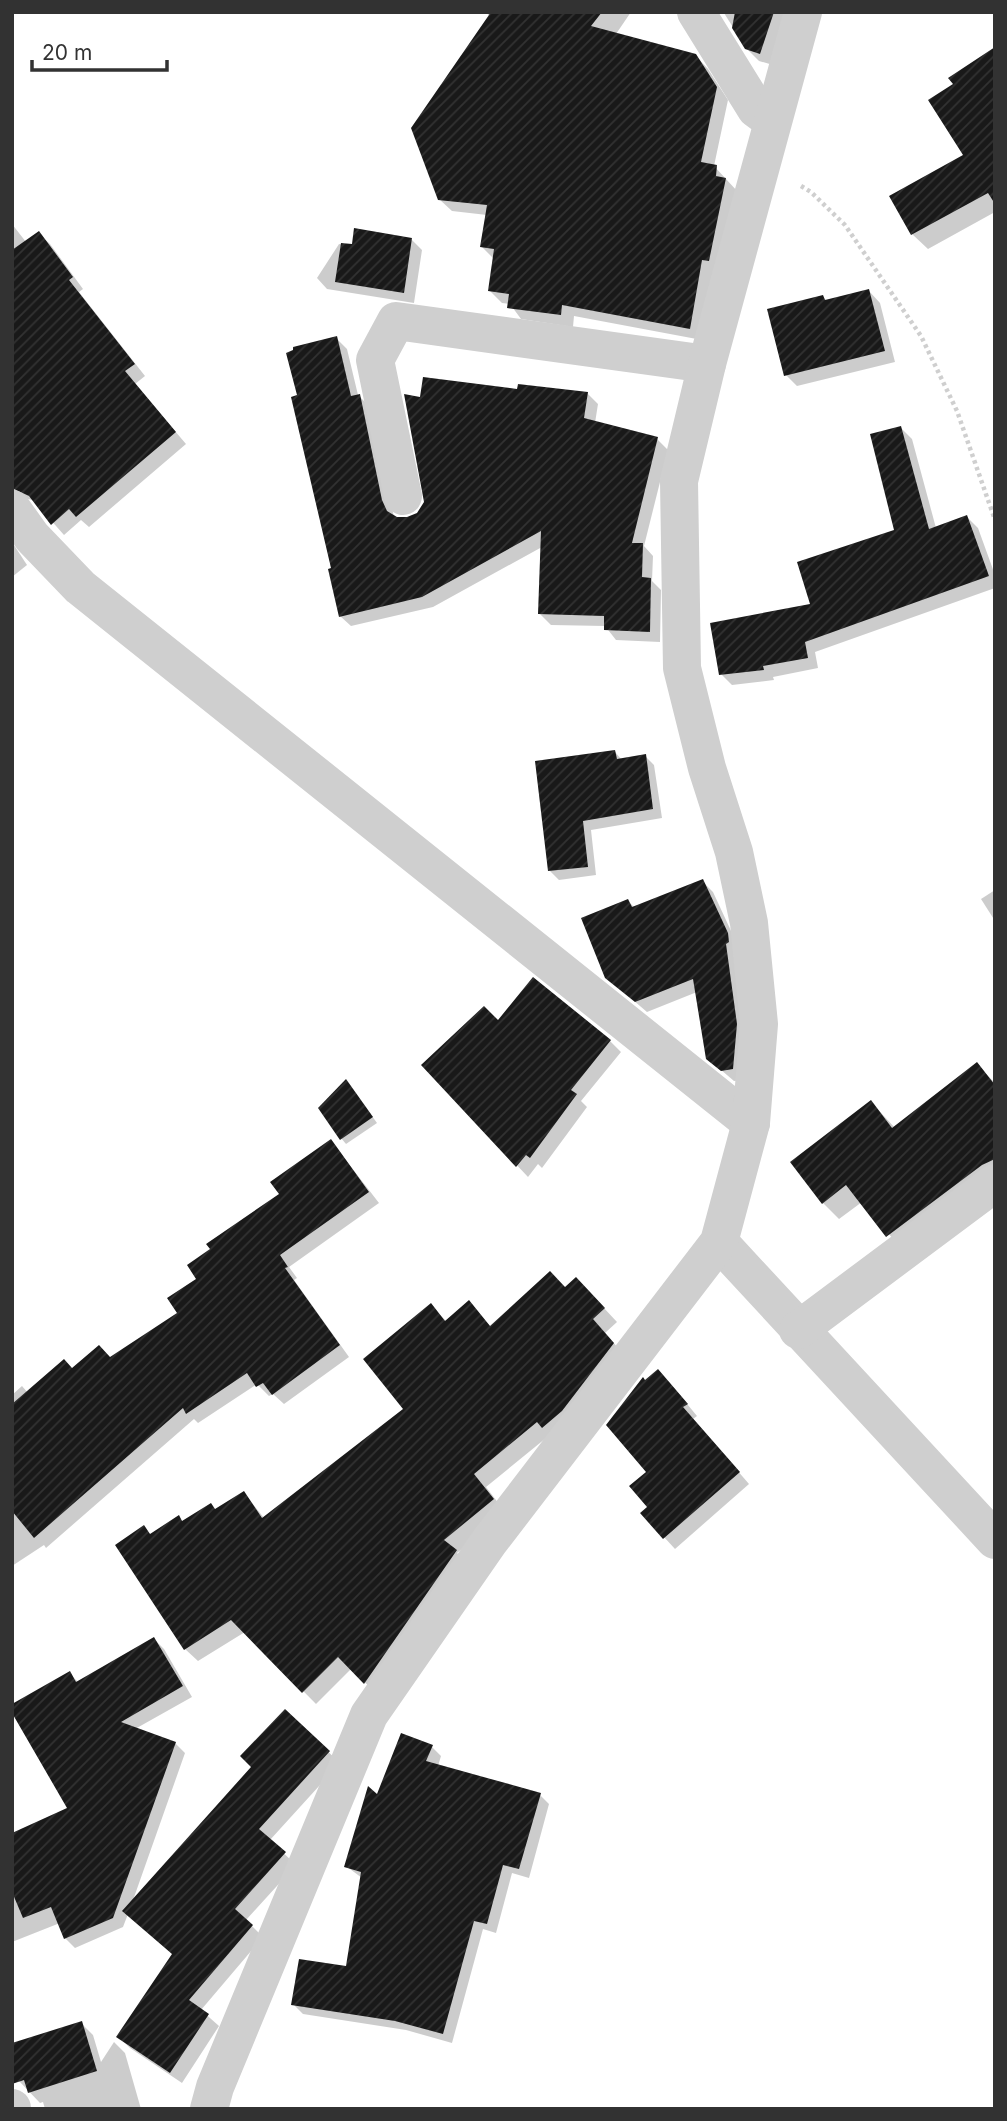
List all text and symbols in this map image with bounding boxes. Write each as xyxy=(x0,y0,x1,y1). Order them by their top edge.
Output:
scale bar xyxy=(32,28,166,72)
text: 20 m xyxy=(42,40,92,65)

